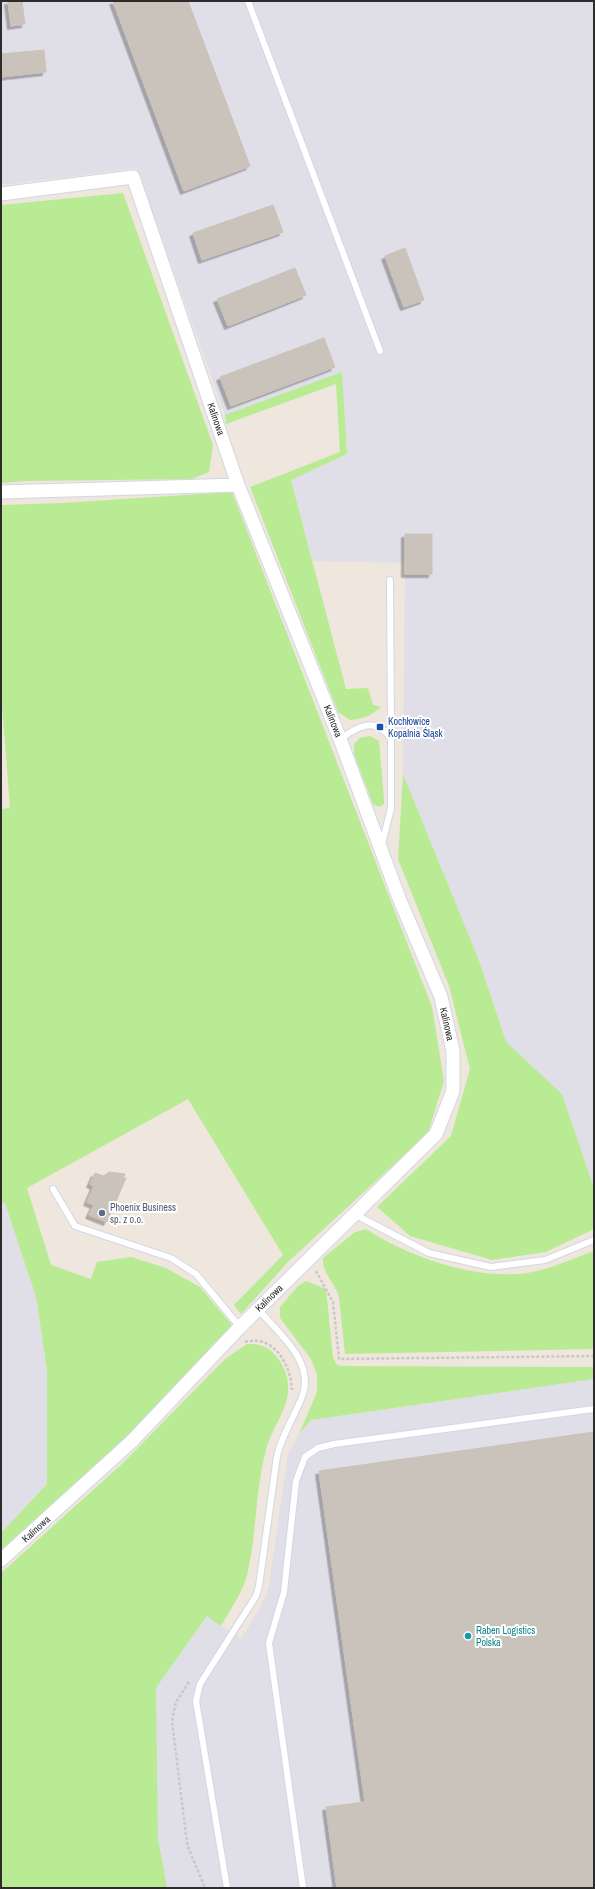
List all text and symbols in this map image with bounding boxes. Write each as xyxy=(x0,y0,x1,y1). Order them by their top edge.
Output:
street label: Kalinowa xyxy=(204,401,228,437)
street label: Kalinowa xyxy=(321,703,346,739)
place label: Kochłowice Kopalnia Śląsk xyxy=(388,715,444,740)
marker: Kochłowice Kopalnia Śląsk xyxy=(375,722,385,732)
street label: Kalinowa xyxy=(437,1006,457,1042)
place label: Phoenix Business sp. z o.o. xyxy=(110,1201,176,1226)
marker: Phoenix Business sp. z o.o. xyxy=(97,1208,107,1218)
street label: Kalinowa xyxy=(252,1281,286,1314)
street label: Kalinowa xyxy=(19,1513,53,1545)
place label: Raben Logistics Polska xyxy=(476,1624,535,1649)
marker: Raben Logistics Polska xyxy=(463,1631,473,1641)

